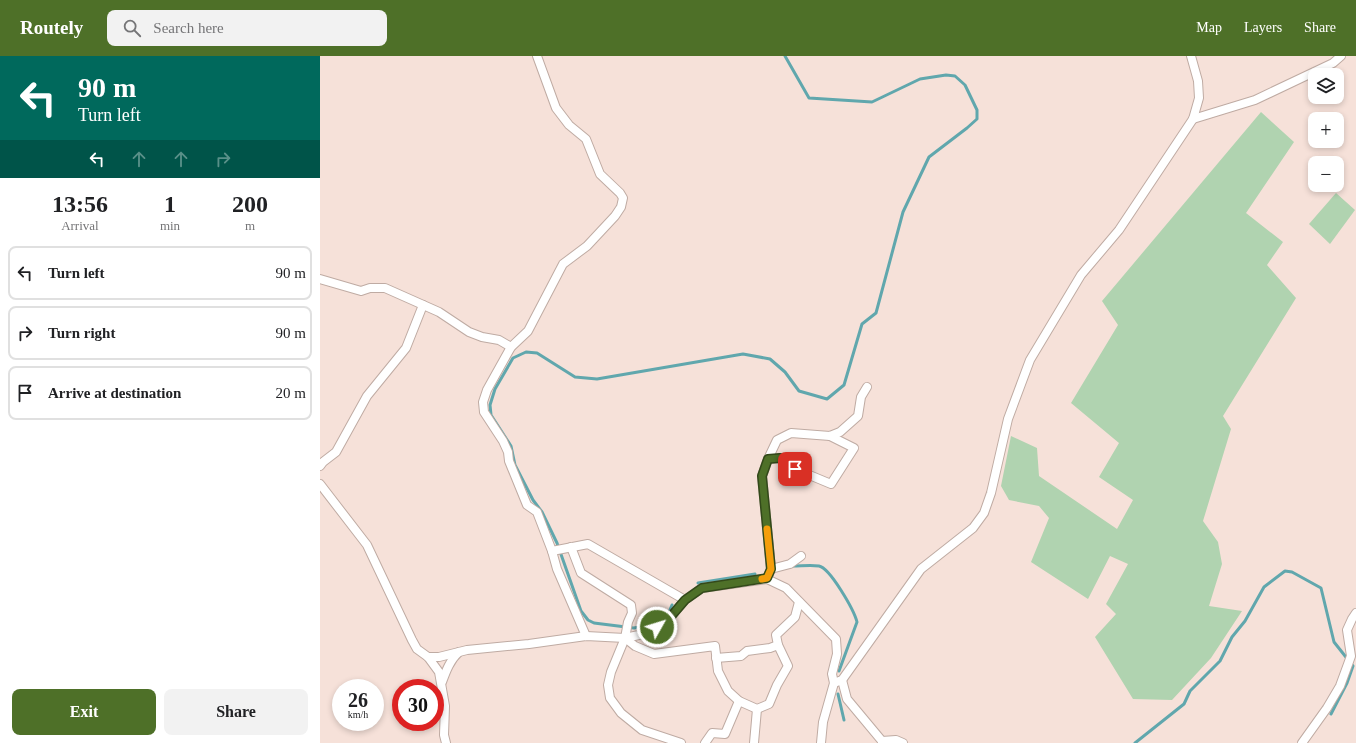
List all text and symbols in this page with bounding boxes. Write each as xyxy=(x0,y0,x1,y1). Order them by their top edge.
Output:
search box xyxy=(107,10,387,46)
text: Routely xyxy=(20,17,83,38)
icon: search xyxy=(121,17,143,39)
text: Search here xyxy=(153,20,224,36)
text: Map xyxy=(1196,20,1222,35)
text: Layers xyxy=(1244,20,1282,35)
text: Share xyxy=(1304,20,1336,35)
map controls xyxy=(1308,68,1344,192)
button: layers xyxy=(1308,68,1344,104)
icon: left xyxy=(12,72,64,124)
text: 90 m xyxy=(78,72,136,103)
text: Turn left xyxy=(78,105,141,125)
button: + xyxy=(1308,112,1344,148)
icon: left xyxy=(86,148,108,170)
icon: ahead xyxy=(128,148,150,170)
icon: ahead xyxy=(170,148,192,170)
icon: right xyxy=(212,148,234,170)
button: − xyxy=(1308,156,1344,192)
text: 13:56 xyxy=(52,191,108,217)
text: 1 xyxy=(164,191,176,217)
text: 200 xyxy=(232,191,268,217)
text: Arrival xyxy=(61,218,99,233)
text: min xyxy=(160,218,180,233)
text: m xyxy=(245,218,255,233)
icon: left xyxy=(14,262,36,284)
text: Turn left xyxy=(48,265,105,281)
text: 90 m xyxy=(276,265,306,281)
icon: right xyxy=(14,322,36,344)
text: Turn right xyxy=(48,325,115,341)
text: 90 m xyxy=(276,325,306,341)
icon: arrive xyxy=(14,382,36,404)
text: Arrive at destination xyxy=(48,385,181,401)
text: 20 m xyxy=(276,385,306,401)
pin xyxy=(778,452,812,486)
icon: arrive xyxy=(784,458,806,480)
position arrow xyxy=(636,606,678,648)
speed limit sign: 30 xyxy=(392,679,444,731)
button: Exit xyxy=(12,689,156,735)
button: Share xyxy=(164,689,308,735)
text: 26 xyxy=(348,689,368,711)
text: km/h xyxy=(348,709,368,720)

